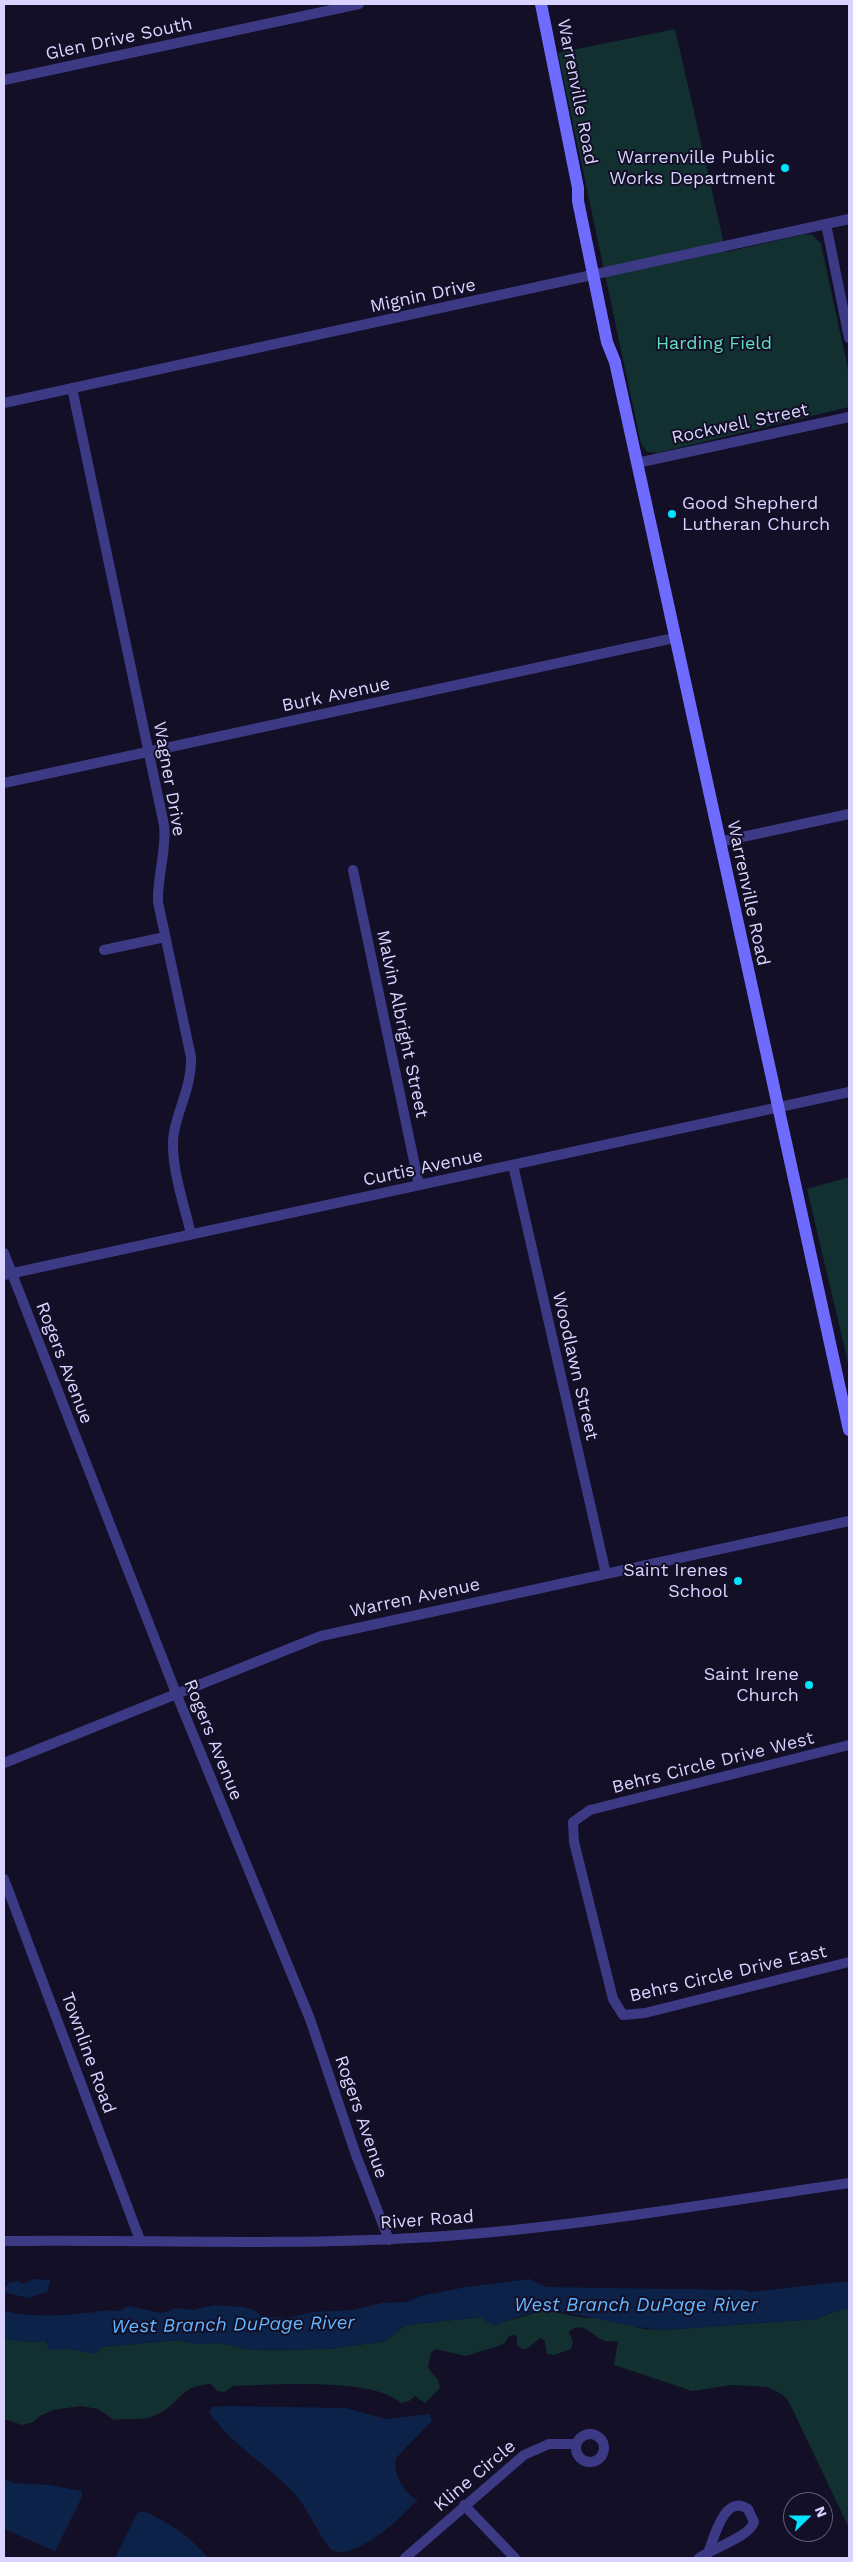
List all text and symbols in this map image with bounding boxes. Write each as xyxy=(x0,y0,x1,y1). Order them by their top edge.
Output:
street label: Glen Drive South xyxy=(44,13,194,65)
street label: Warrenville Road xyxy=(552,17,602,167)
place label: Warrenville Public Works Department xyxy=(609,147,775,190)
marker: Warrenville Public Works Department xyxy=(779,162,791,174)
street label: Mignin Drive xyxy=(368,274,478,318)
park label: Harding Field xyxy=(656,333,772,355)
street label: Rockwell Street xyxy=(670,399,810,449)
place label: Good Shepherd Lutheran Church xyxy=(682,493,830,536)
marker: Good Shepherd Lutheran Church xyxy=(666,508,678,520)
street label: Burk Avenue xyxy=(280,673,392,717)
street label: Wagner Drive xyxy=(148,720,190,838)
street label: Warrenville Road xyxy=(722,818,774,968)
street label: Malvin Albright Street xyxy=(372,928,432,1120)
street label: Curtis Avenue xyxy=(361,1145,485,1191)
street label: Woodlawn Street xyxy=(547,1290,603,1442)
street label: Rogers Avenue xyxy=(31,1299,97,1427)
place label: Saint Irenes School xyxy=(623,1560,728,1602)
street label: Warren Avenue xyxy=(348,1574,482,1622)
marker: Saint Irenes School xyxy=(732,1575,744,1587)
place label: Saint Irene Church xyxy=(704,1664,799,1706)
street label: Rogers Avenue xyxy=(179,1676,247,1804)
marker: Saint Irene Church xyxy=(803,1679,815,1691)
street label: Behrs Circle Drive West xyxy=(610,1727,816,1799)
street label: Behrs Circle Drive East xyxy=(627,1941,829,2007)
street label: Townline Road xyxy=(56,1989,120,2117)
street label: Rogers Avenue xyxy=(330,2053,392,2181)
street label: River Road xyxy=(379,2206,475,2234)
water label: West Branch DuPage River xyxy=(514,2294,758,2316)
water label: West Branch DuPage River xyxy=(111,2311,355,2339)
street label: Kline Circle xyxy=(430,2436,520,2516)
north arrow xyxy=(783,2492,833,2542)
text: N xyxy=(812,2504,830,2520)

